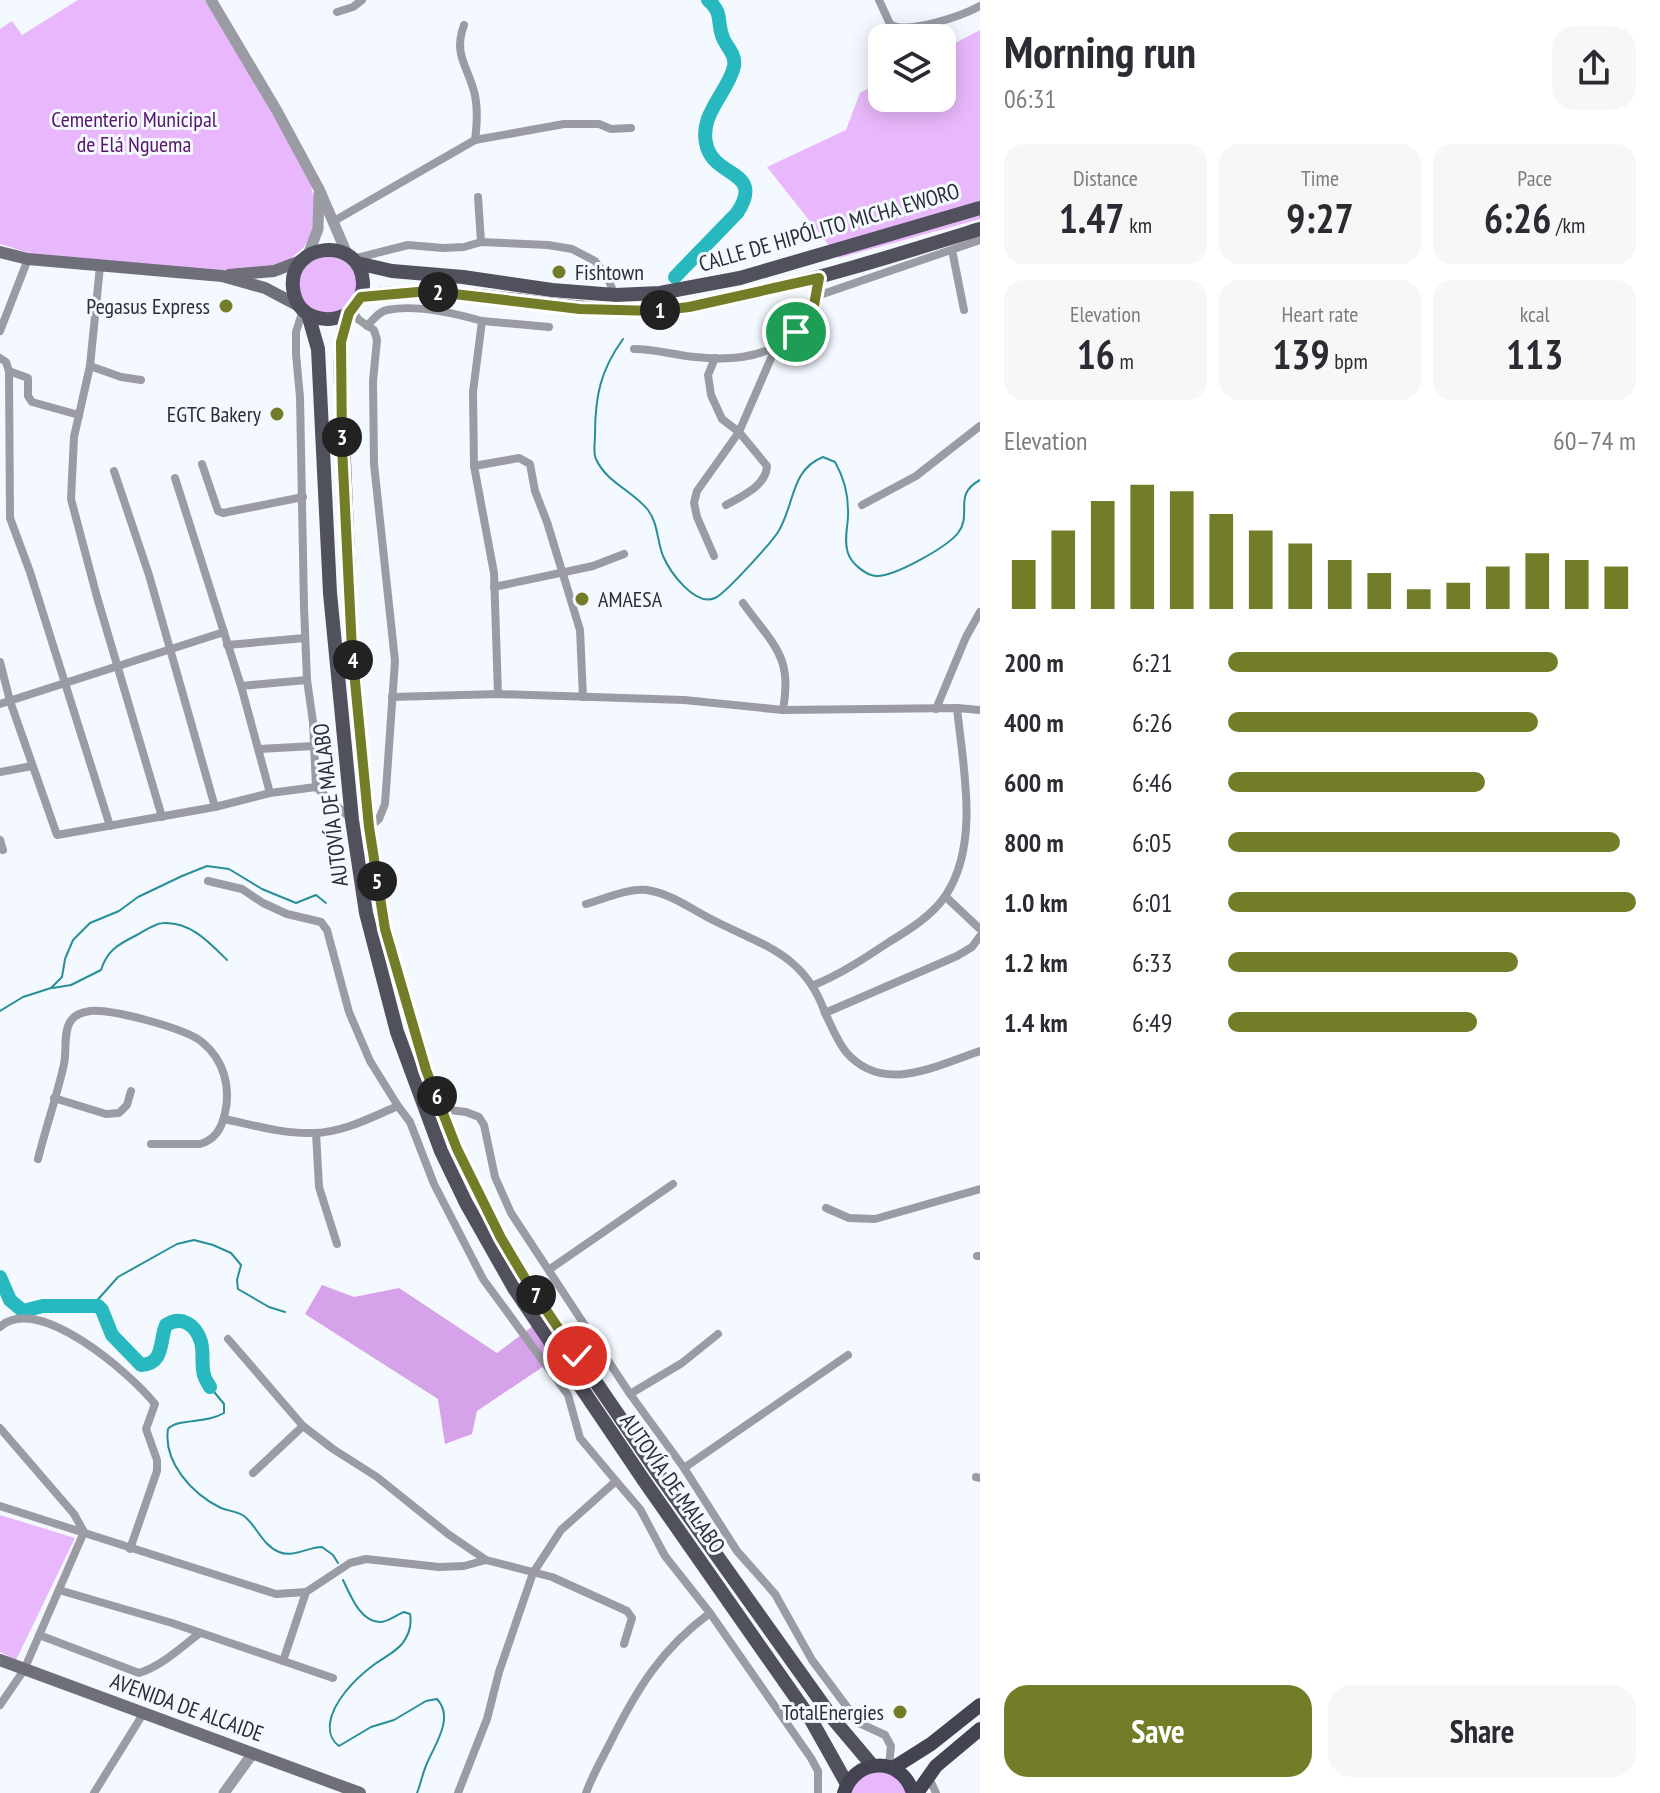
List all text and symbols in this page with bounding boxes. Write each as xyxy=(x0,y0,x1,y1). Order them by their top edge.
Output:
text: Morning run xyxy=(1004,23,1196,80)
map controls xyxy=(868,24,956,112)
button: layers xyxy=(868,24,956,112)
button: share xyxy=(1552,26,1636,110)
text: 06:31 xyxy=(1004,82,1056,115)
park label: Cementerio Municipal de Elá Nguema xyxy=(51,105,218,158)
text: Distance xyxy=(1073,164,1138,192)
text: Time xyxy=(1301,164,1339,192)
text: Pace xyxy=(1517,164,1552,192)
street label: CALLE DE HIPÓLITO MICHA EWORO xyxy=(695,176,963,278)
text: 1.47 xyxy=(1059,192,1124,244)
text: 9:27 xyxy=(1286,192,1354,244)
text: 6:26 xyxy=(1484,192,1551,244)
text: km xyxy=(1124,211,1152,239)
text: /km xyxy=(1551,211,1585,239)
place label: Fishtown xyxy=(575,258,644,286)
marker: Fishtown xyxy=(550,263,568,281)
pin: 2 xyxy=(418,272,458,312)
text: 2 xyxy=(433,278,443,306)
pin: 1 xyxy=(640,290,680,330)
place label: Pegasus Express xyxy=(86,292,210,320)
text: 1 xyxy=(655,296,665,324)
marker: Pegasus Express xyxy=(217,297,235,315)
pin xyxy=(762,298,830,366)
text: Elevation xyxy=(1070,300,1141,328)
text: Heart rate xyxy=(1282,300,1358,328)
text: kcal xyxy=(1520,300,1550,328)
icon: arrive xyxy=(774,310,818,354)
text: 16 xyxy=(1077,328,1115,380)
text: 139 xyxy=(1272,328,1330,380)
text: 113 xyxy=(1506,328,1563,380)
text: m xyxy=(1115,347,1134,375)
text: bpm xyxy=(1330,347,1368,375)
place label: EGTC Bakery xyxy=(167,400,262,428)
marker: EGTC Bakery xyxy=(268,405,286,423)
pin: 3 xyxy=(322,417,362,457)
text: 3 xyxy=(337,423,347,451)
text: Elevation xyxy=(1004,424,1087,457)
text: 60–74 m xyxy=(1553,424,1636,457)
place label: AMAESA xyxy=(598,585,663,613)
marker: AMAESA xyxy=(573,590,591,608)
pin: 4 xyxy=(333,640,373,680)
text: 4 xyxy=(348,646,358,674)
text: 200 m xyxy=(1004,646,1064,679)
text: 6:21 xyxy=(1132,646,1172,679)
text: 400 m xyxy=(1004,706,1064,739)
text: 6:26 xyxy=(1132,706,1172,739)
street label: AUTOVÍA DE MALABO xyxy=(306,722,354,888)
text: 600 m xyxy=(1004,766,1064,799)
text: 6:46 xyxy=(1132,766,1172,799)
text: 800 m xyxy=(1004,826,1064,859)
text: 6:05 xyxy=(1132,826,1172,859)
pin: 5 xyxy=(357,861,397,901)
text: 5 xyxy=(372,867,382,895)
text: 1.0 km xyxy=(1004,886,1068,919)
text: 6:01 xyxy=(1132,886,1172,919)
text: 1.2 km xyxy=(1004,946,1068,979)
text: 6:33 xyxy=(1132,946,1172,979)
text: 1.4 km xyxy=(1004,1006,1068,1039)
text: 6:49 xyxy=(1132,1006,1172,1039)
pin: 6 xyxy=(417,1076,457,1116)
text: 6 xyxy=(432,1082,442,1110)
pin: 7 xyxy=(516,1275,556,1315)
text: 7 xyxy=(531,1281,541,1309)
pin xyxy=(543,1322,611,1390)
icon: check xyxy=(555,1334,599,1378)
street label: AUTOVÍA DE MALABO xyxy=(614,1408,732,1558)
street label: AVENIDA DE ALCAIDE xyxy=(107,1666,267,1748)
button: Save xyxy=(1004,1685,1312,1777)
button: Share xyxy=(1328,1685,1636,1777)
place label: TotalEnergies xyxy=(782,1698,884,1726)
marker: TotalEnergies xyxy=(891,1703,909,1721)

